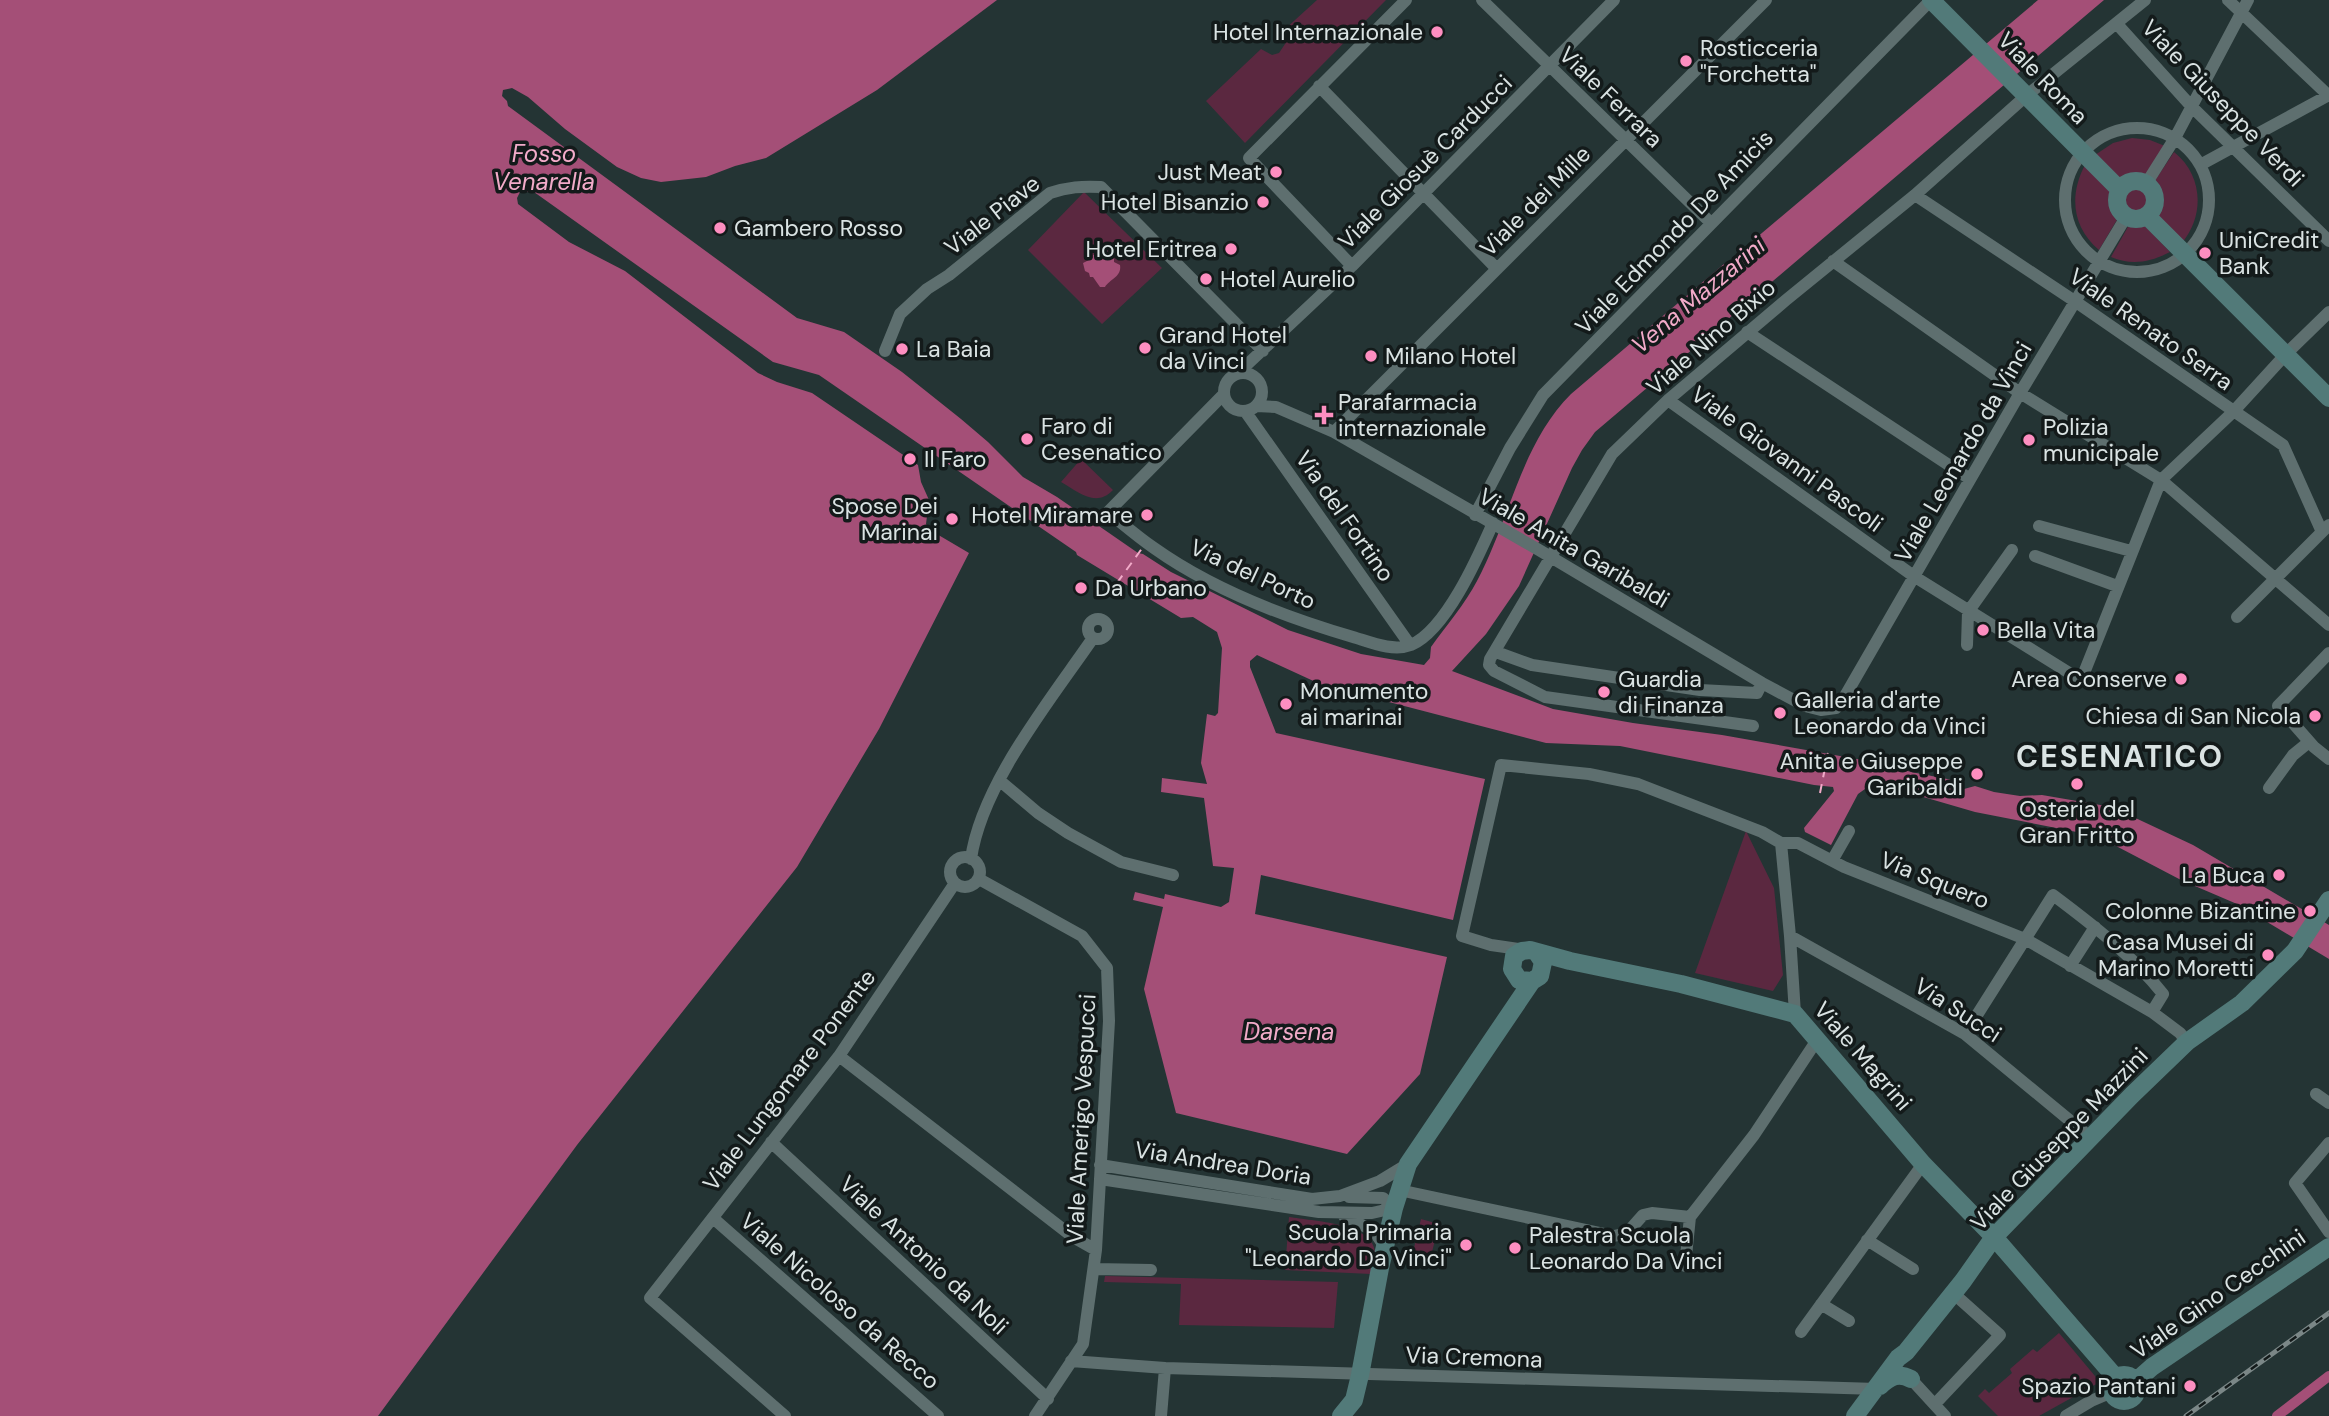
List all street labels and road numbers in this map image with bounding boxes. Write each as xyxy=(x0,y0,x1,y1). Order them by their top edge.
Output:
street label: Viale Giuseppe Verdi xyxy=(2135,13,2311,193)
street label: Viale Roma xyxy=(1991,25,2095,131)
street label: Viale Ferrara xyxy=(1553,40,1669,154)
street label: Viale Giosuè Carducci xyxy=(1331,68,1519,256)
street label: Viale Edmondo De Amicis xyxy=(1568,123,1780,341)
street label: Viale dei Mille xyxy=(1473,139,1597,263)
street label: Viale Piave xyxy=(938,168,1046,262)
street label: Viale Renato Serra xyxy=(2063,261,2239,397)
street label: Viale Nino Bixio xyxy=(1640,273,1782,401)
street label: Viale Leonardo da Vinci xyxy=(1888,336,2038,568)
street label: Viale Giovanni Pascoli xyxy=(1685,379,1889,539)
street label: Via del Fortino xyxy=(1289,444,1401,588)
street label: Viale Anita Garibaldi xyxy=(1473,481,1675,615)
street label: Via del Porto xyxy=(1185,532,1321,616)
street label: Via Squero xyxy=(1876,845,1994,915)
street label: Viale Lungomare Ponente xyxy=(696,963,882,1197)
street label: Via Succi xyxy=(1909,971,2007,1049)
street label: Viale Amerigo Vespucci xyxy=(1059,993,1103,1245)
street label: Viale Magrini xyxy=(1807,995,1919,1117)
street label: Viale Giuseppe Mazzini xyxy=(1964,1041,2154,1237)
street label: Via Andrea Doria xyxy=(1133,1134,1313,1192)
street label: Viale Antonio da Noli xyxy=(833,1169,1015,1341)
street label: Viale Nicoloso da Recco xyxy=(734,1206,946,1396)
street label: Viale Gino Cecchini xyxy=(2125,1222,2311,1366)
street label: Via Cremona xyxy=(1405,1340,1543,1374)

